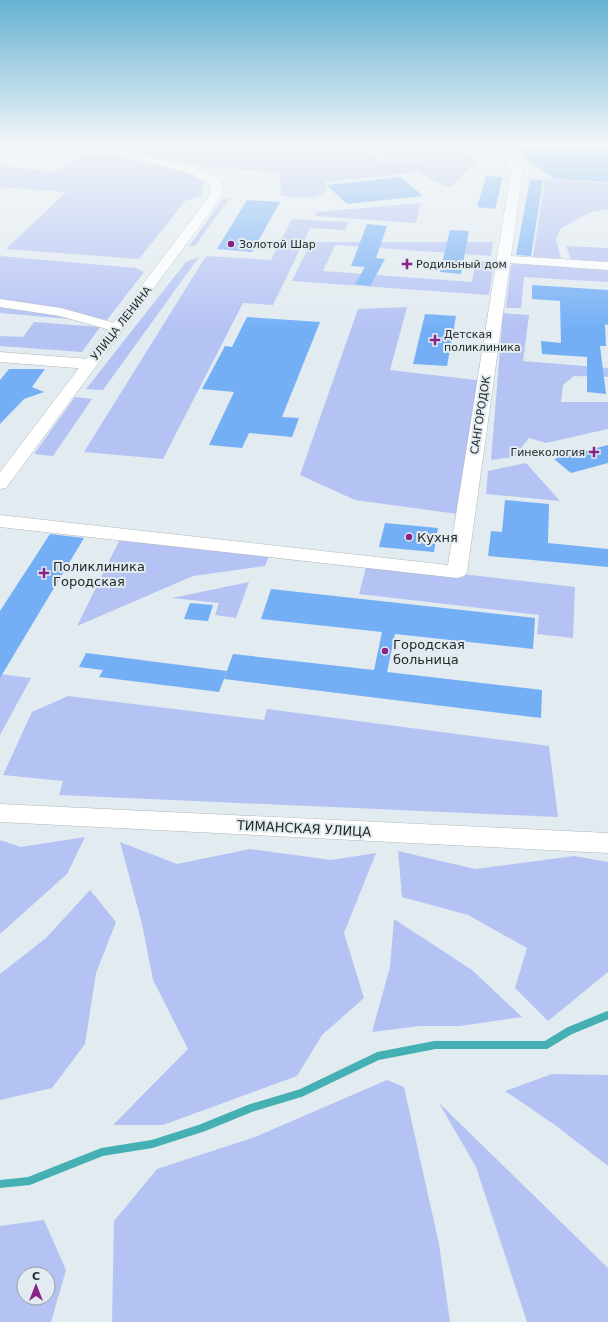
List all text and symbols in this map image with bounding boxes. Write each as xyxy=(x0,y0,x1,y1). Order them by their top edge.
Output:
place label: Золотой Шар xyxy=(239,238,316,251)
marker: Золотой Шар xyxy=(226,239,236,249)
marker: Родильный дом xyxy=(401,258,413,270)
place label: Родильный дом xyxy=(416,258,507,271)
street label: УЛИЦА ЛЕНИНА xyxy=(88,283,155,363)
place label: Детская поликлиника xyxy=(444,328,521,354)
marker: Детская поликлиника xyxy=(429,334,441,346)
street label: САНГОРОДОК xyxy=(468,375,493,455)
place label: Гинекология xyxy=(511,446,585,459)
marker: Гинекология xyxy=(588,446,600,458)
place label: Кухня xyxy=(417,530,458,545)
marker: Кухня xyxy=(404,532,414,542)
place label: Поликлиника Городская xyxy=(53,559,145,589)
marker: Поликлиника Городская xyxy=(38,567,50,579)
place label: Городская больница xyxy=(393,637,465,667)
marker: Городская больница xyxy=(380,646,390,656)
street label: ТИМАНСКАЯ УЛИЦА xyxy=(236,817,372,840)
north arrow xyxy=(16,1266,56,1306)
text: С xyxy=(32,1270,40,1283)

